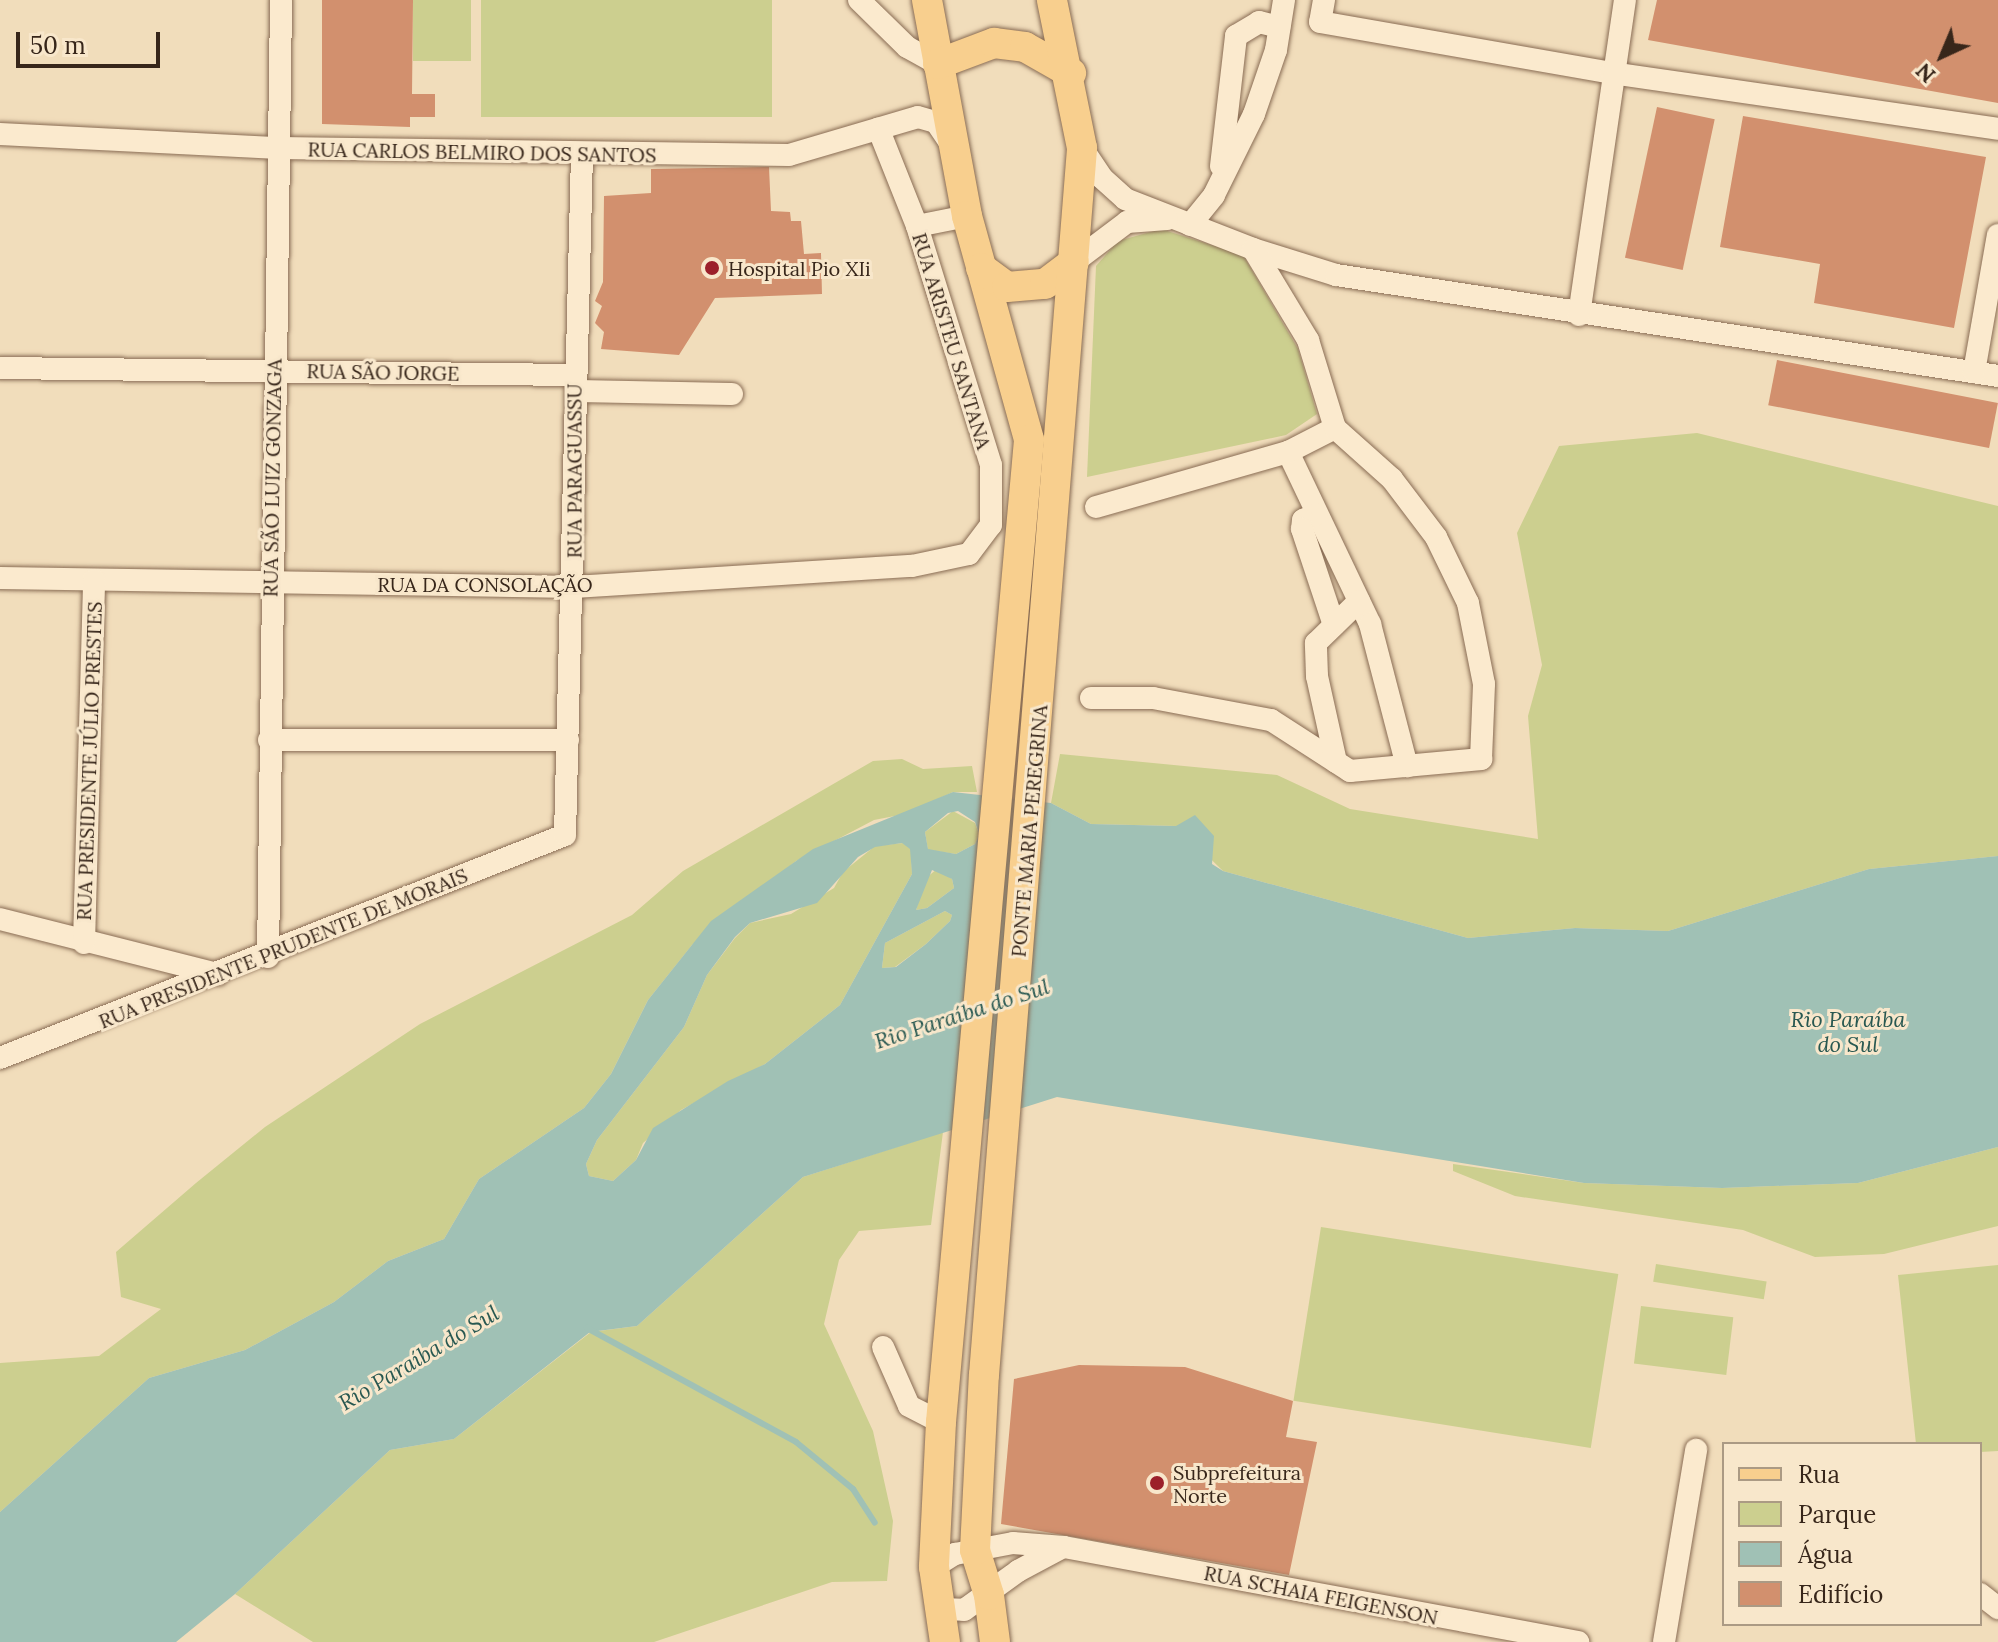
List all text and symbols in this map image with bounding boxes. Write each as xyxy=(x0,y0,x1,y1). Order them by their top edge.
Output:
scale bar xyxy=(20,16,164,66)
north arrow xyxy=(1902,16,1982,96)
text: 50 m xyxy=(30,30,86,61)
text: N xyxy=(1909,57,1941,89)
street label: RUA CARLOS BELMIRO DOS SANTOS xyxy=(307,137,657,167)
street label: RUA ARISTEU SANTANA xyxy=(908,230,996,452)
place label: Hospital Pio XIi xyxy=(728,256,871,280)
marker: Hospital Pio XIi xyxy=(703,259,721,277)
street label: RUA SÃO LUIZ GONZAGA xyxy=(258,359,286,597)
street label: RUA SÃO JORGE xyxy=(306,359,460,385)
street label: RUA PARAGUASSU xyxy=(562,384,586,558)
street label: RUA DA CONSOLAÇÃO xyxy=(377,572,593,596)
street label: RUA PRESIDENTE JÚLIO PRESTES xyxy=(71,601,107,921)
street label: PONTE MARIA PEREGRINA xyxy=(1006,704,1052,958)
street label: RUA PRESIDENTE PRUDENTE DE MORAIS xyxy=(95,863,471,1033)
water label: Rio Paraíba do Sul xyxy=(871,973,1053,1055)
water label: Rio Paraíba do Sul xyxy=(1790,1006,1906,1058)
water label: Rio Paraíba do Sul xyxy=(334,1300,504,1416)
legend xyxy=(1722,1442,1982,1626)
text: Rua xyxy=(1798,1459,1840,1490)
place label: Subprefeitura Norte xyxy=(1173,1460,1301,1507)
marker: Subprefeitura Norte xyxy=(1148,1474,1166,1492)
text: Parque xyxy=(1798,1499,1876,1530)
text: Água xyxy=(1798,1539,1853,1570)
street label: RUA SCHAIA FEIGENSON xyxy=(1202,1561,1440,1629)
text: Edifício xyxy=(1798,1579,1883,1610)

